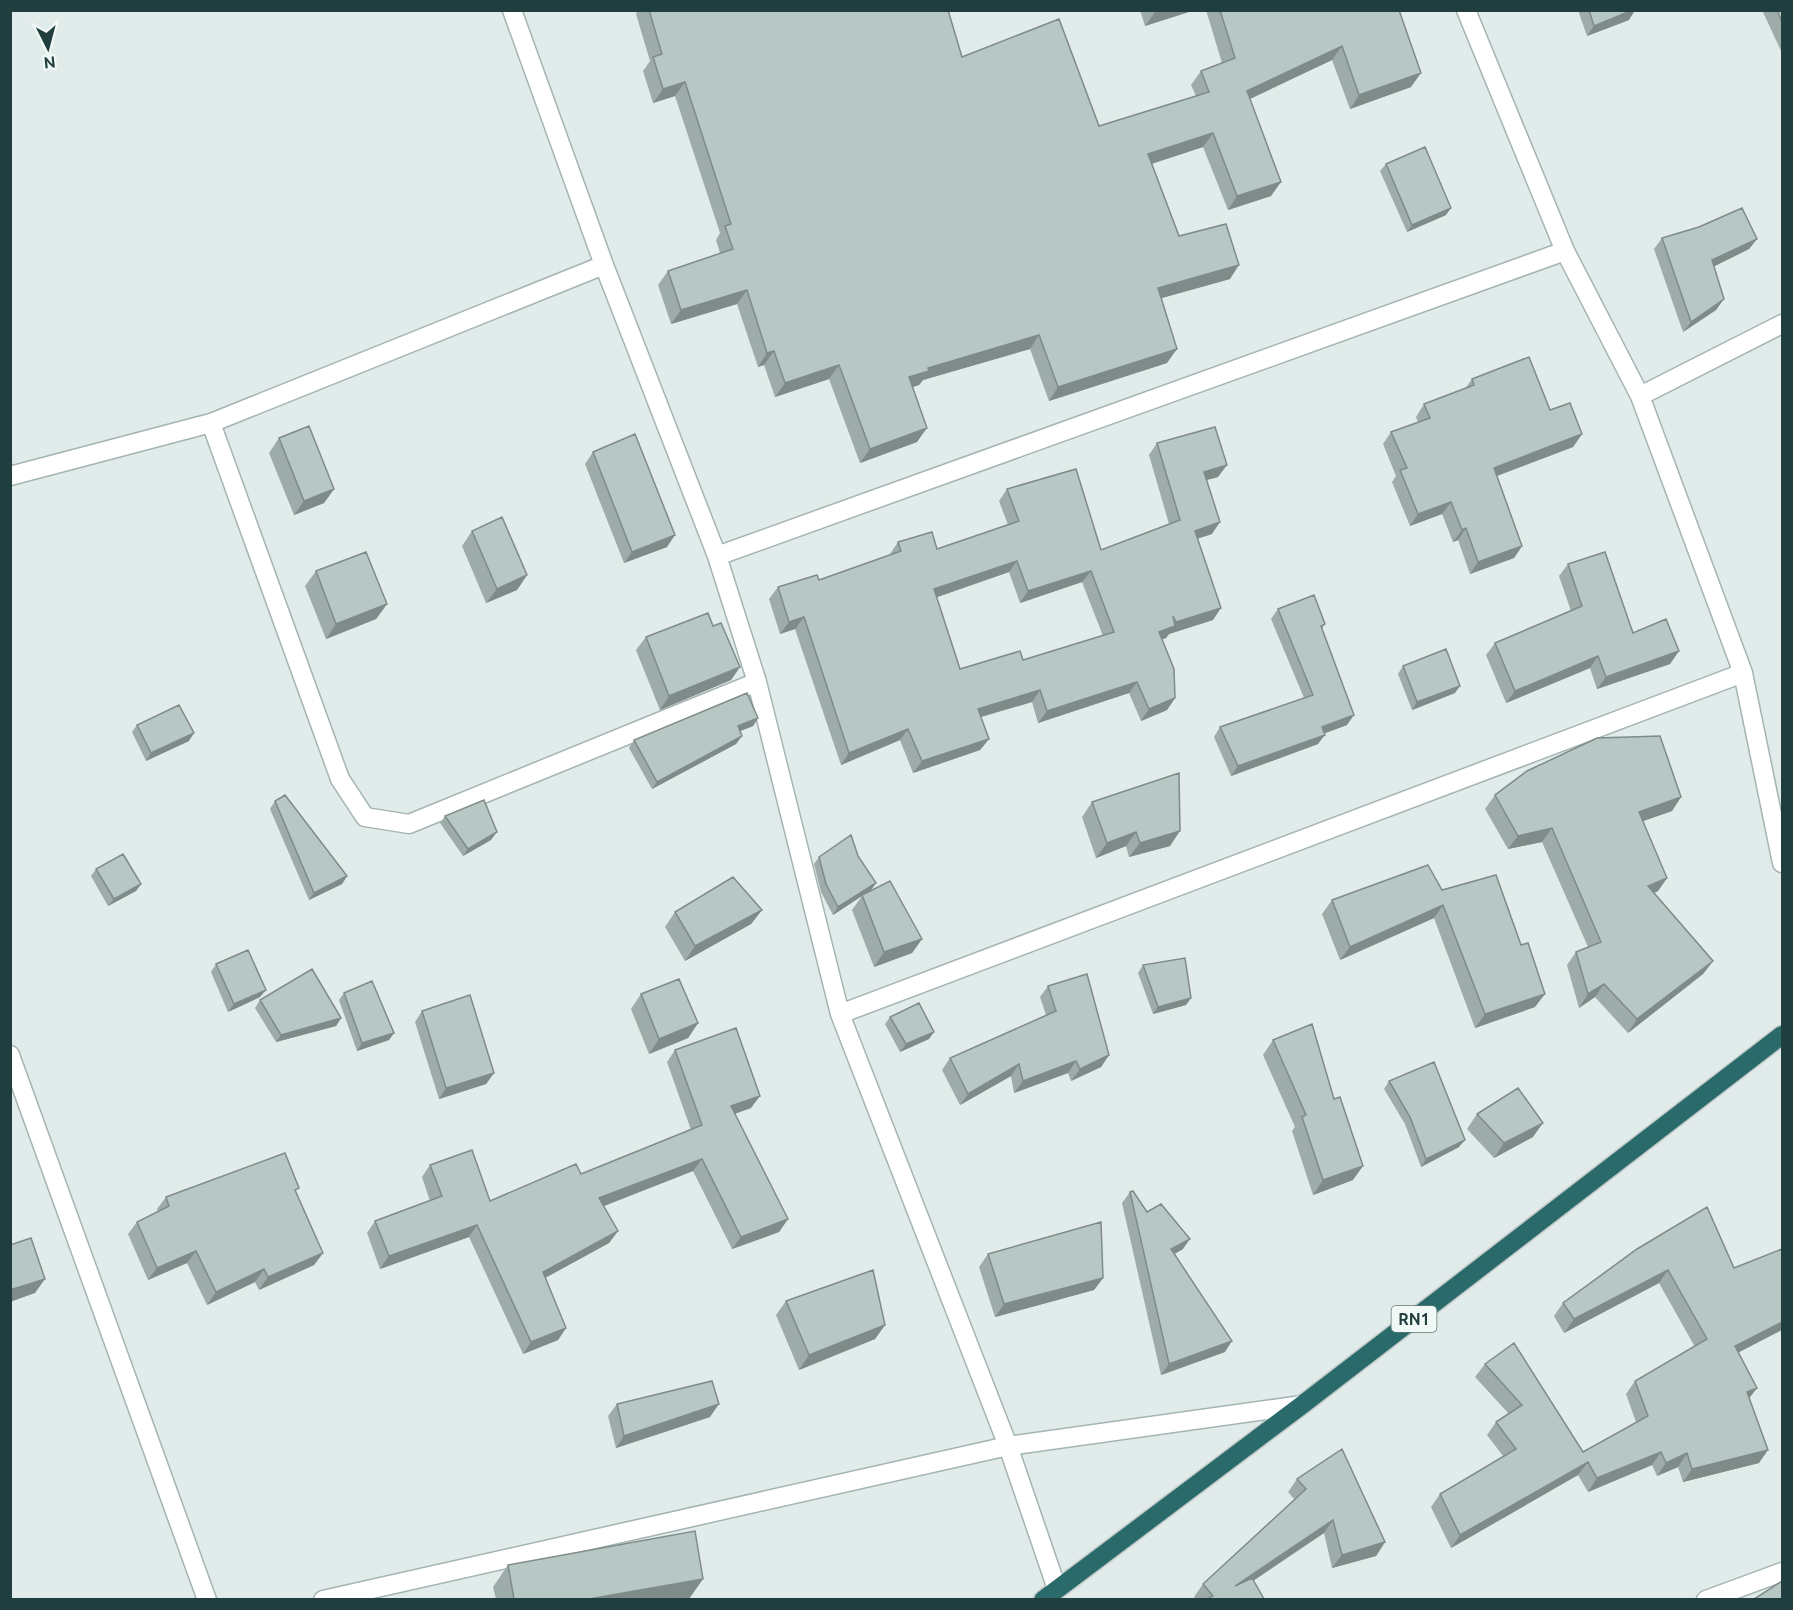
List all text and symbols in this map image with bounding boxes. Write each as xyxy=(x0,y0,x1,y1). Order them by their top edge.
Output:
north arrow xyxy=(18,18,78,78)
text: N xyxy=(43,53,56,72)
road number: RN1 xyxy=(1392,1306,1436,1332)

